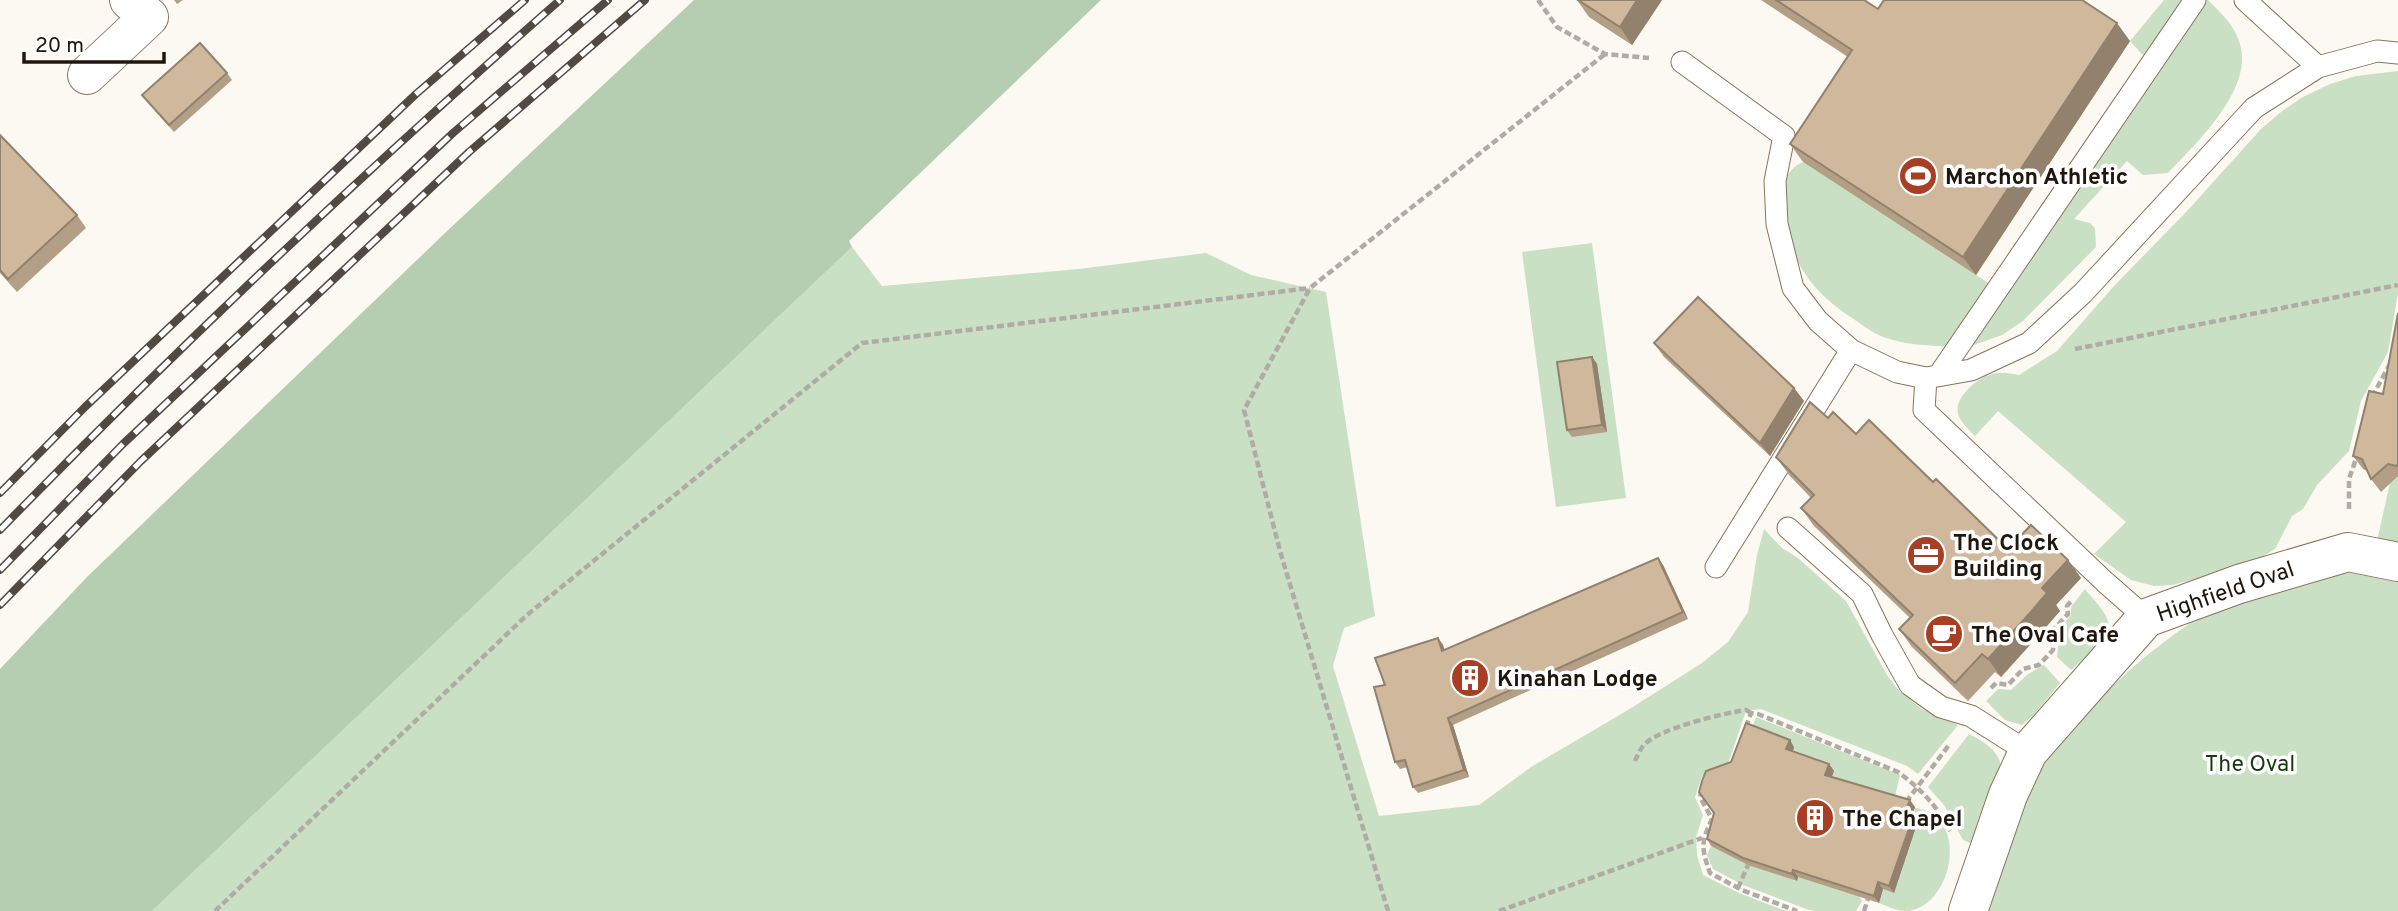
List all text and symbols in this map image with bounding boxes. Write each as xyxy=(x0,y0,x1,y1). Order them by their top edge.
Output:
scale bar xyxy=(24,21,164,65)
text: 20 m xyxy=(35,33,84,60)
sports icon: Marchon Athletic xyxy=(1897,155,1939,197)
place label: Marchon Athletic xyxy=(1945,164,2128,193)
place label: The Clock Building xyxy=(1953,530,2059,585)
office icon: The Clock Building xyxy=(1905,534,1947,576)
street label: Highfield Oval xyxy=(2153,556,2299,631)
cafe icon: The Oval Cafe xyxy=(1923,613,1965,655)
place label: The Oval Cafe xyxy=(1971,622,2119,651)
building icon: Kinahan Lodge xyxy=(1449,657,1491,699)
place label: Kinahan Lodge xyxy=(1497,666,1658,695)
park label: The Oval xyxy=(2205,751,2295,780)
building icon: The Chapel xyxy=(1794,797,1836,839)
place label: The Chapel xyxy=(1842,806,1962,835)

